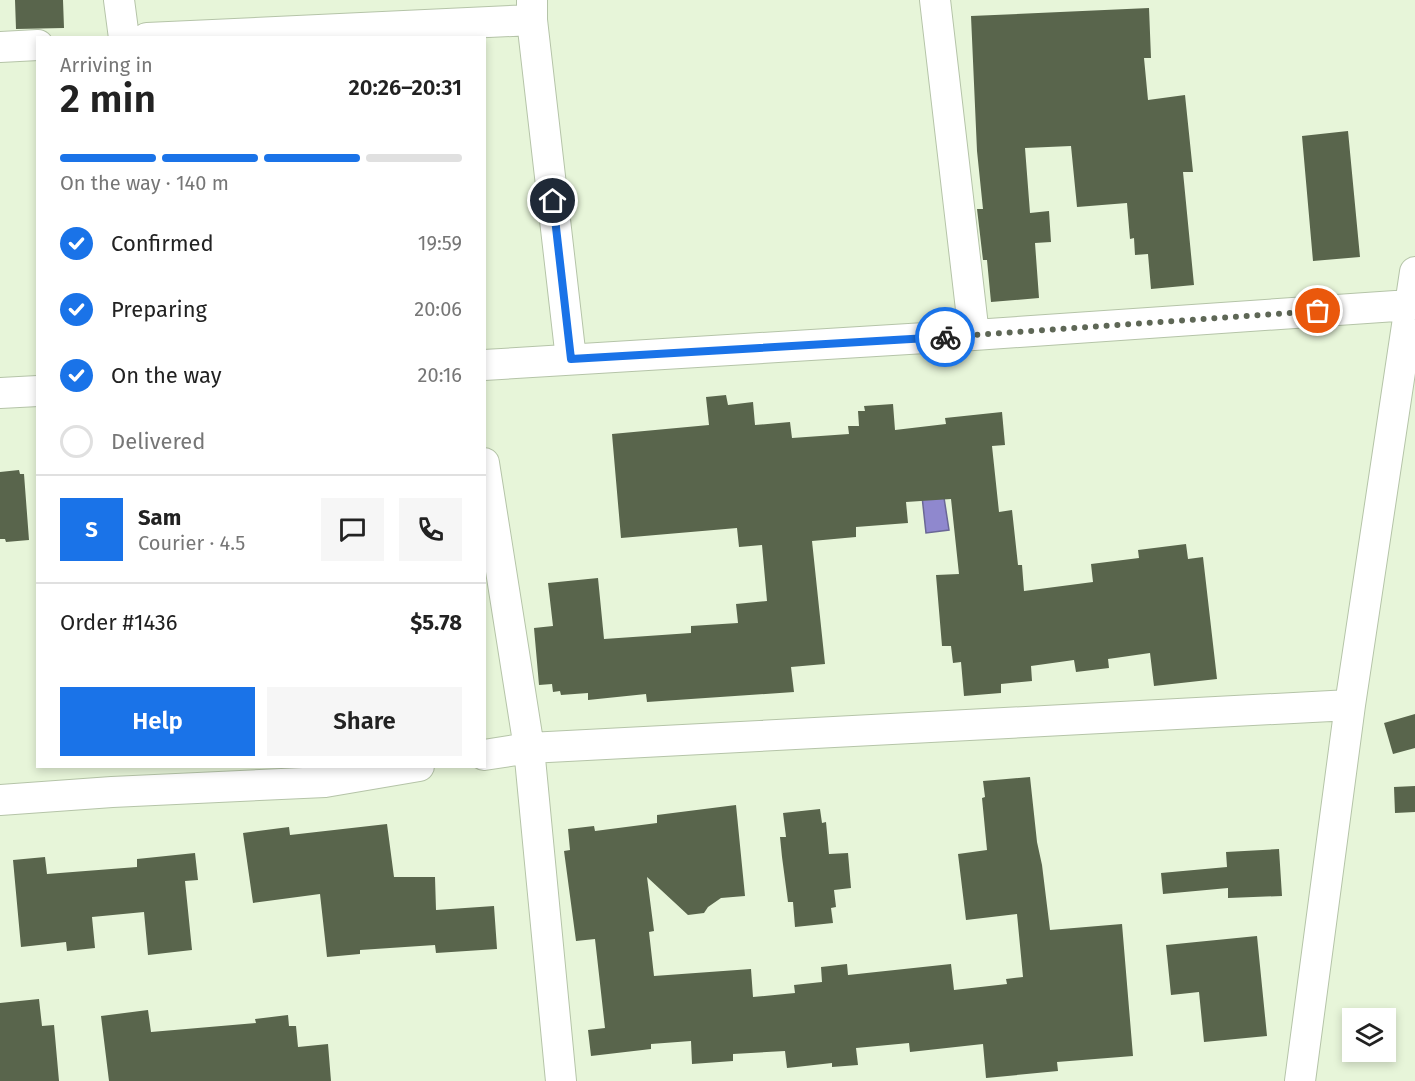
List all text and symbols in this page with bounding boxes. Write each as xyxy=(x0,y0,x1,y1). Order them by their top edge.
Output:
text: Arriving in xyxy=(60,53,153,77)
text: 20:26–20:31 xyxy=(348,74,462,101)
text: 2 min xyxy=(60,76,156,122)
text: On the way · 140 m xyxy=(60,171,229,195)
pin xyxy=(527,175,578,226)
icon: home xyxy=(536,184,569,217)
icon: check xyxy=(60,227,93,260)
text: Confirmed xyxy=(111,230,214,257)
text: 19:59 xyxy=(418,231,462,255)
pin xyxy=(1292,285,1343,336)
icon: check xyxy=(60,293,93,326)
icon: bag xyxy=(1301,294,1334,327)
text: Preparing xyxy=(111,296,207,323)
text: 20:06 xyxy=(414,297,462,321)
courier xyxy=(915,307,975,367)
icon: bike xyxy=(929,321,962,354)
icon: check xyxy=(60,359,93,392)
text: On the way xyxy=(111,362,222,389)
text: 20:16 xyxy=(418,363,462,387)
text: Delivered xyxy=(111,428,206,455)
button: chat xyxy=(321,498,384,561)
button: phone xyxy=(399,498,462,561)
text: Sam xyxy=(138,504,181,531)
text: S xyxy=(85,516,98,543)
text: Courier · 4.5 xyxy=(138,531,245,555)
text: Order #1436 xyxy=(60,609,177,636)
text: $5.78 xyxy=(410,609,462,636)
button: Help xyxy=(60,687,255,756)
button: Share xyxy=(267,687,462,756)
map controls xyxy=(1342,1008,1396,1062)
button: layers xyxy=(1342,1008,1396,1062)

